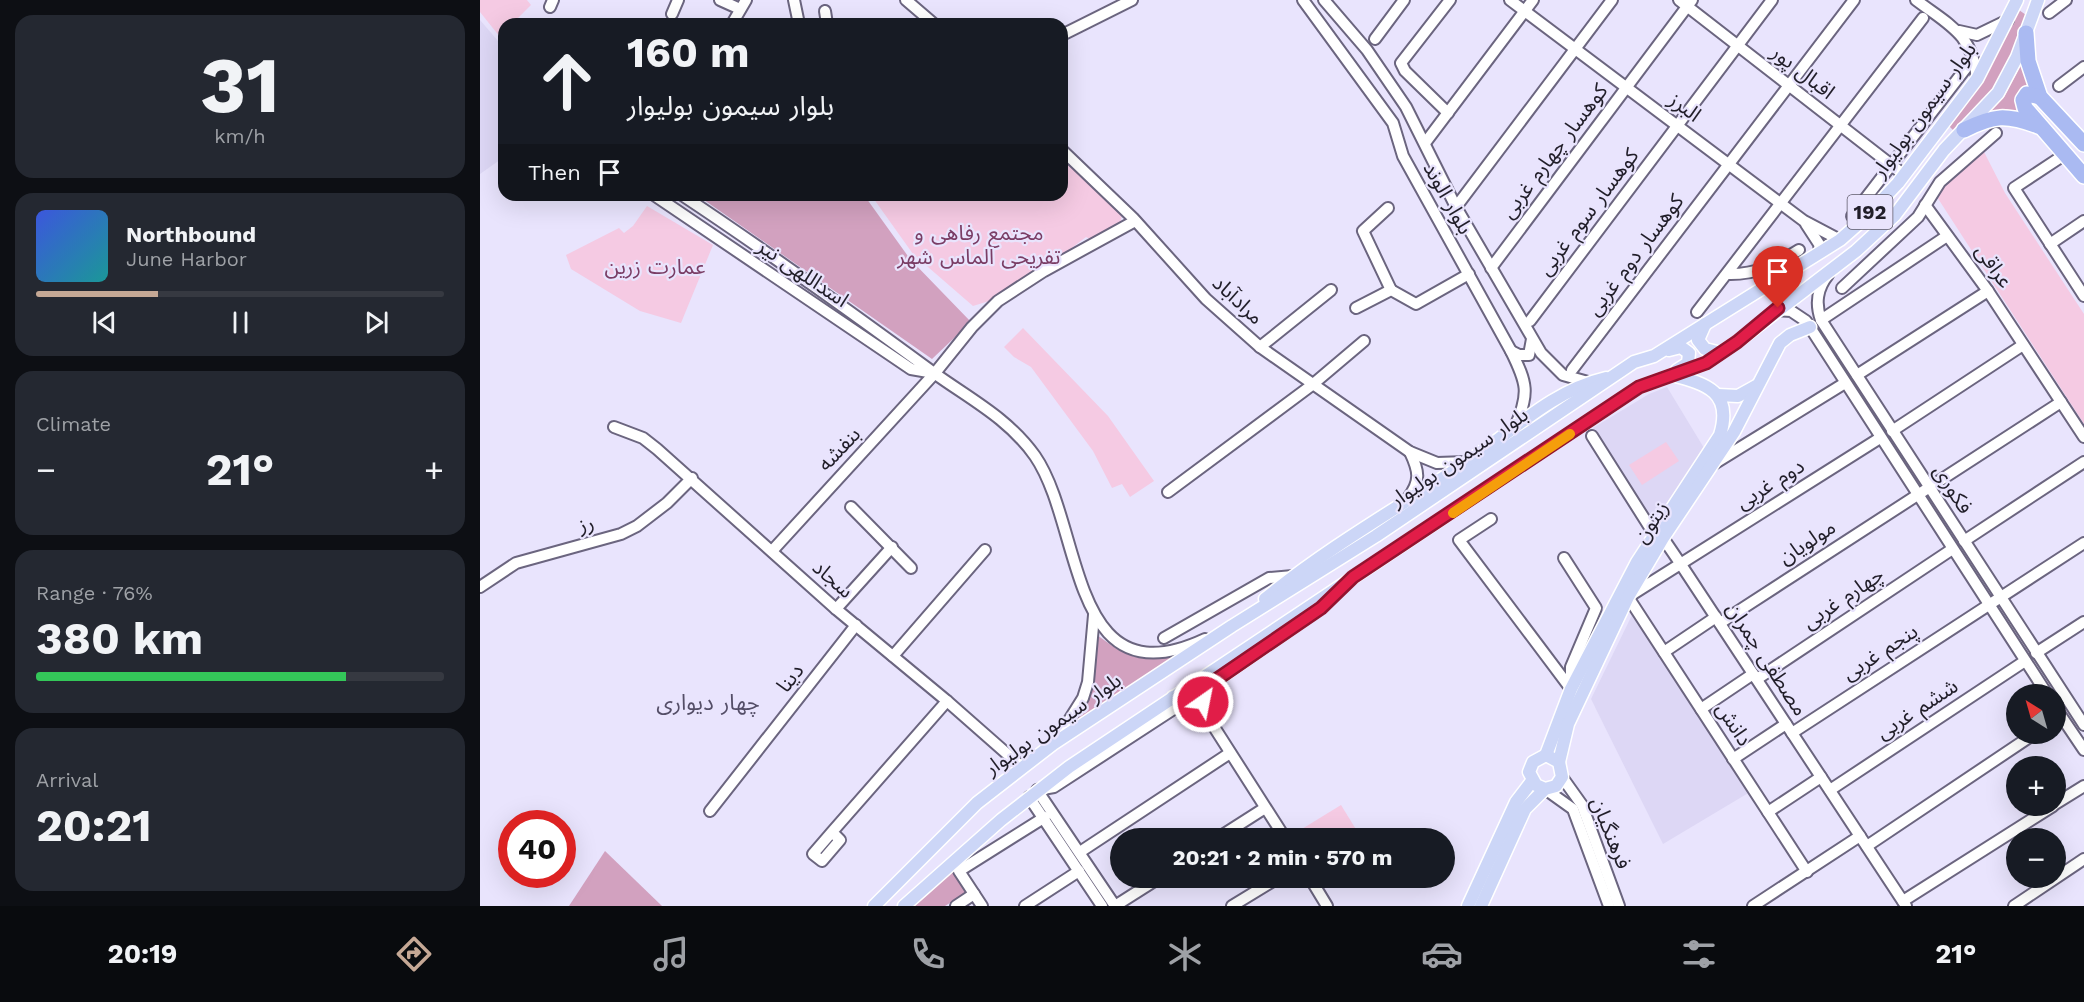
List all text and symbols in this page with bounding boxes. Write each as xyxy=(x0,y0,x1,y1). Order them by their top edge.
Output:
text: 160 m xyxy=(627,28,750,77)
street label: بلوار سیمون بولیوار xyxy=(1866,37,1981,183)
text: 31 xyxy=(200,39,280,131)
street label: اقبال پور xyxy=(1765,39,1840,105)
icon: ahead xyxy=(528,42,606,120)
street label: کوهسار چهارم غربی xyxy=(1495,78,1616,225)
street label: البرز xyxy=(1664,86,1706,127)
text: بلوار سیمون بولیوار xyxy=(627,90,834,122)
text: km/h xyxy=(214,124,266,148)
street label: کوهسار سوم غربی xyxy=(1532,143,1647,283)
icon: arrive xyxy=(593,156,626,189)
street label: بلوار الوند xyxy=(1418,157,1479,238)
text: Then xyxy=(528,160,581,185)
street label: کوهسار دوم غربی xyxy=(1581,189,1692,323)
road number: 192 xyxy=(1848,195,1892,229)
park label: مجتمع رفاهی و تفریحی الماس شهر xyxy=(896,220,1061,269)
text: Northbound xyxy=(126,222,256,247)
street label: اسداللهی نیر xyxy=(752,232,854,312)
street label: عراقی xyxy=(1970,239,2018,293)
pin xyxy=(1752,246,1803,308)
text: June Harbor xyxy=(126,247,247,271)
park label: عمارت زرین xyxy=(605,254,705,279)
icon: arrive xyxy=(1761,255,1794,288)
street label: مرادآباد xyxy=(1208,270,1269,329)
icon: previous xyxy=(88,306,121,339)
icon: pause xyxy=(224,306,257,339)
icon: next xyxy=(360,306,393,339)
street label: بلوار سیمون بولیوار xyxy=(1384,401,1532,513)
text: Climate xyxy=(36,412,111,436)
street label: بنفشه xyxy=(812,421,865,476)
text: 21° xyxy=(206,443,274,496)
text: − xyxy=(36,450,56,489)
text: + xyxy=(424,450,444,489)
street label: دوم غربی xyxy=(1731,453,1811,518)
street label: فکوری xyxy=(1928,459,1979,518)
street label: زیتون xyxy=(1628,496,1673,548)
street label: رز xyxy=(574,509,597,538)
street label: مولویان xyxy=(1773,514,1840,569)
street label: سجاد xyxy=(808,554,859,603)
street label: چهارم غربی xyxy=(1797,561,1890,637)
text: Range · 76% xyxy=(36,581,153,605)
street label: مصطفی چمران xyxy=(1720,597,1813,721)
text: 380 km xyxy=(36,612,203,665)
street label: پنجم غربی xyxy=(1837,618,1924,688)
street label: دینا xyxy=(771,658,809,697)
street label: بلوار سیمون بولیوار xyxy=(979,667,1126,781)
position arrow xyxy=(1171,670,1235,734)
street label: ششم غربی xyxy=(1871,673,1964,747)
north arrow xyxy=(2006,684,2066,744)
map controls xyxy=(2006,684,2066,888)
district label: چهار دیواری xyxy=(656,690,760,717)
street label: دانش xyxy=(1711,697,1758,750)
button: + xyxy=(2006,756,2066,816)
text: Arrival xyxy=(36,768,98,792)
street label: فرهنگیان xyxy=(1586,793,1637,872)
text: 20:21 xyxy=(36,799,152,852)
speed limit sign: 40 xyxy=(498,810,576,888)
button: − xyxy=(2006,828,2066,888)
text: 20:21 · 2 min · 570 m xyxy=(1172,845,1393,870)
icon: directions xyxy=(393,933,435,975)
icon: music xyxy=(650,933,692,975)
icon: phone xyxy=(907,933,949,975)
icon: climate xyxy=(1164,933,1206,975)
icon: car xyxy=(1421,933,1463,975)
icon: filters xyxy=(1678,933,1720,975)
text: 20:19 xyxy=(108,938,177,970)
text: 21° xyxy=(1935,938,1976,970)

